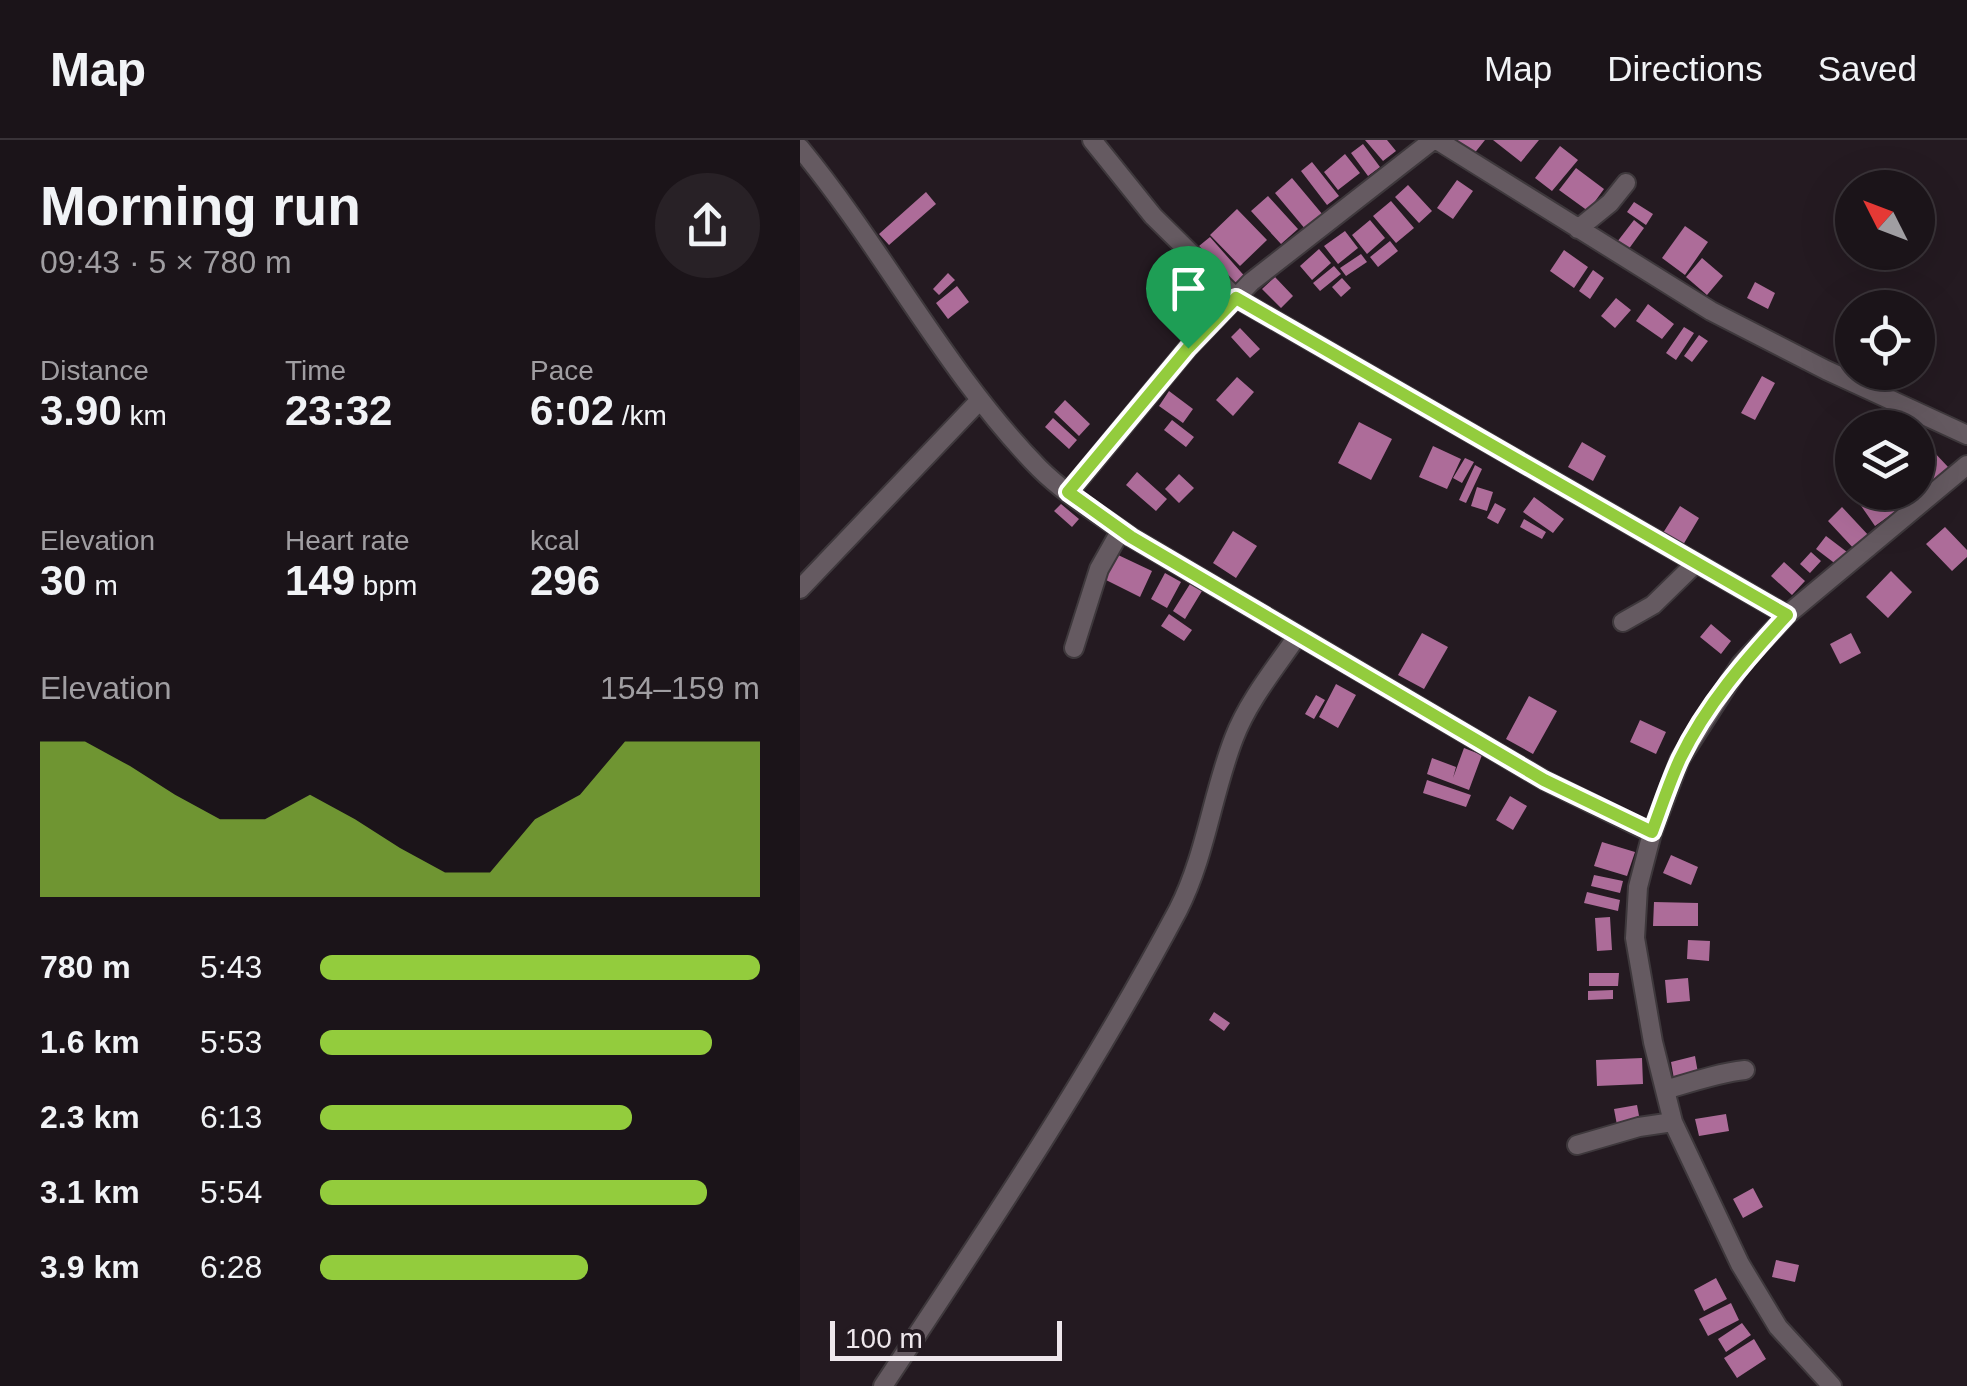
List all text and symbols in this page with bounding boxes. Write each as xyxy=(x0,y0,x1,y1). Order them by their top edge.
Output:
text: Map xyxy=(50,43,146,96)
text: Map xyxy=(1484,49,1552,88)
text: Directions xyxy=(1607,49,1763,88)
text: Saved xyxy=(1818,49,1917,88)
north arrow xyxy=(1835,170,1935,270)
map controls xyxy=(1835,170,1935,510)
button: share xyxy=(655,173,760,278)
text: Morning run xyxy=(40,175,361,237)
text: 09:43 · 5 × 780 m xyxy=(40,244,292,280)
pin xyxy=(1146,246,1231,349)
icon: arrive xyxy=(1161,261,1216,316)
button: locate xyxy=(1835,290,1935,390)
text: Distance xyxy=(40,355,149,386)
text: Time xyxy=(285,355,346,386)
text: Pace xyxy=(530,355,594,386)
text: 3.90 xyxy=(40,387,122,434)
text: 23:32 xyxy=(285,387,392,434)
text: 6:02 xyxy=(530,387,614,434)
text: km xyxy=(122,400,167,431)
text: /km xyxy=(614,400,667,431)
button: layers xyxy=(1835,410,1935,510)
text: Elevation xyxy=(40,525,155,556)
text: Heart rate xyxy=(285,525,410,556)
text: kcal xyxy=(530,525,580,556)
text: 30 xyxy=(40,557,87,604)
text: 149 xyxy=(285,557,355,604)
text: 296 xyxy=(530,557,600,604)
text: m xyxy=(87,570,118,601)
text: bpm xyxy=(355,570,417,601)
text: Elevation xyxy=(40,670,172,706)
text: 154–159 m xyxy=(600,670,760,706)
text: 780 m xyxy=(40,949,131,985)
text: 5:43 xyxy=(200,949,262,985)
text: 1.6 km xyxy=(40,1024,140,1060)
text: 5:53 xyxy=(200,1024,262,1060)
text: 2.3 km xyxy=(40,1099,140,1135)
text: 6:13 xyxy=(200,1099,262,1135)
text: 3.1 km xyxy=(40,1174,140,1210)
text: 5:54 xyxy=(200,1174,262,1210)
text: 3.9 km xyxy=(40,1249,140,1285)
text: 6:28 xyxy=(200,1249,262,1285)
scale bar xyxy=(830,1316,1062,1360)
text: 100 m xyxy=(845,1323,923,1354)

